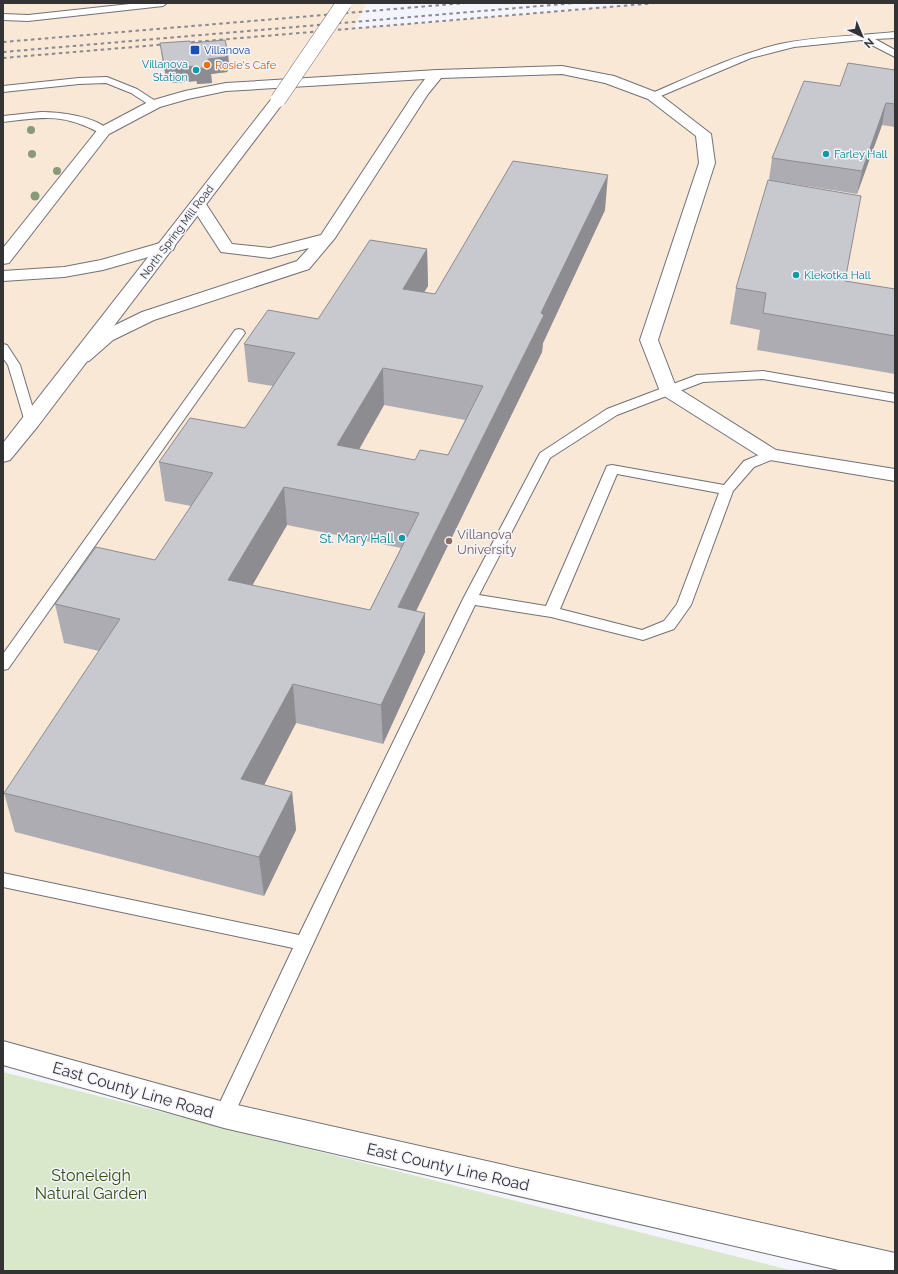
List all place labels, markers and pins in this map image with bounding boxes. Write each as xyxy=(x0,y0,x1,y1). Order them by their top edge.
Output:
marker: Villanova xyxy=(189,44,201,56)
place label: Villanova xyxy=(204,44,250,57)
place label: Villanova Station xyxy=(142,58,188,84)
place label: Rosie's Cafe xyxy=(215,59,277,72)
marker: Rosie's Cafe xyxy=(202,60,212,70)
marker: Villanova Station xyxy=(191,65,201,75)
place label: Farley Hall xyxy=(834,148,887,161)
marker: Farley Hall xyxy=(821,149,831,159)
place label: Klekotka Hall xyxy=(804,269,871,282)
marker: Klekotka Hall xyxy=(791,270,801,280)
place label: Villanova University xyxy=(457,527,517,557)
place label: St. Mary Hall xyxy=(319,531,394,546)
marker: St. Mary Hall xyxy=(397,533,407,543)
marker: Villanova University xyxy=(444,536,454,546)

